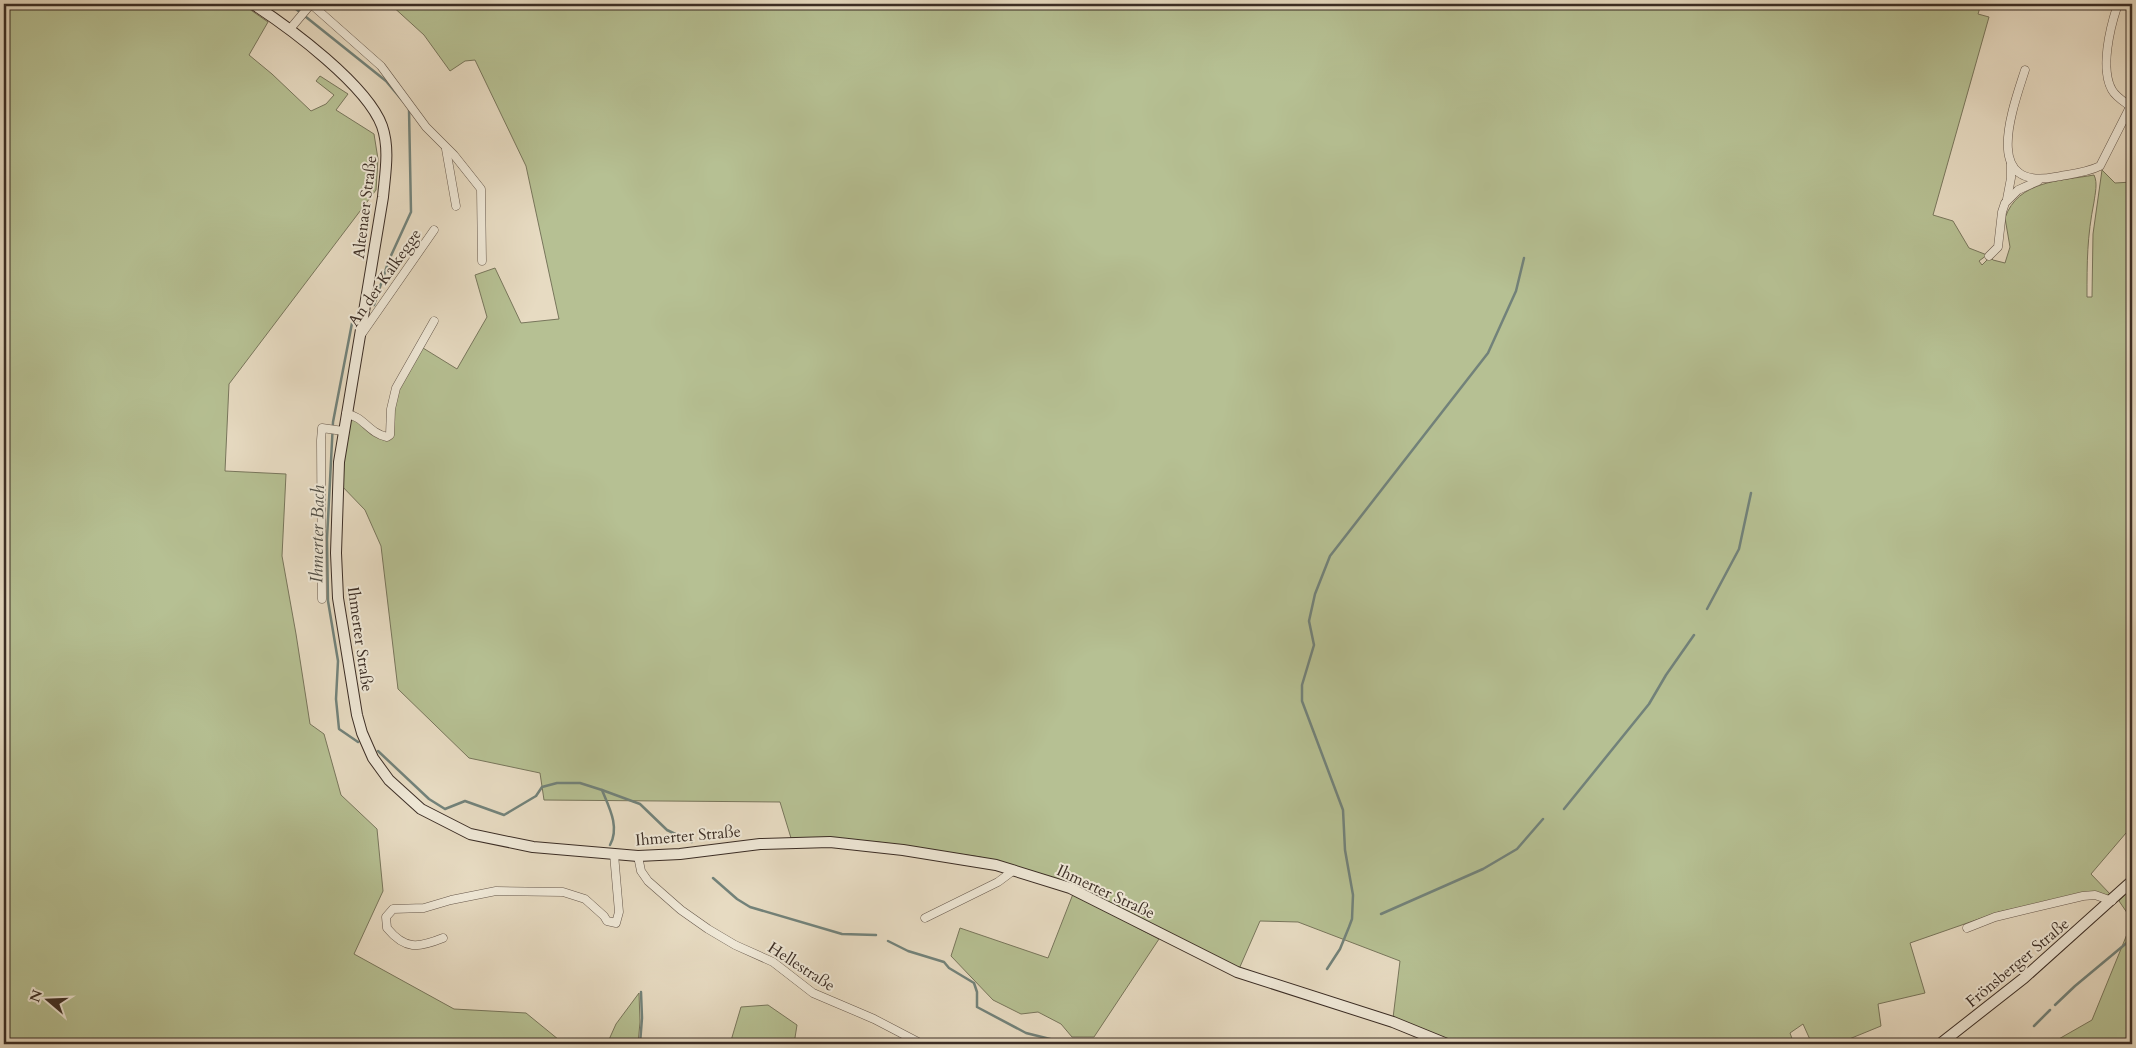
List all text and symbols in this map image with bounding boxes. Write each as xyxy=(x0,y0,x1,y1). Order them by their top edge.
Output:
street label: Altenaer Straße xyxy=(348,154,382,260)
street label: An der Kalkegge xyxy=(343,224,427,331)
water label: Ihmerter Bach xyxy=(304,484,331,583)
street label: Ihmerter Straße xyxy=(342,585,378,693)
street label: Ihmerter Straße xyxy=(634,820,742,852)
street label: Ihmerter Straße xyxy=(1053,860,1158,924)
street label: Frönsberger Straße xyxy=(1961,913,2074,1013)
street label: Hellestraße xyxy=(764,937,839,997)
north arrow xyxy=(22,976,72,1026)
text: N xyxy=(25,987,47,1005)

